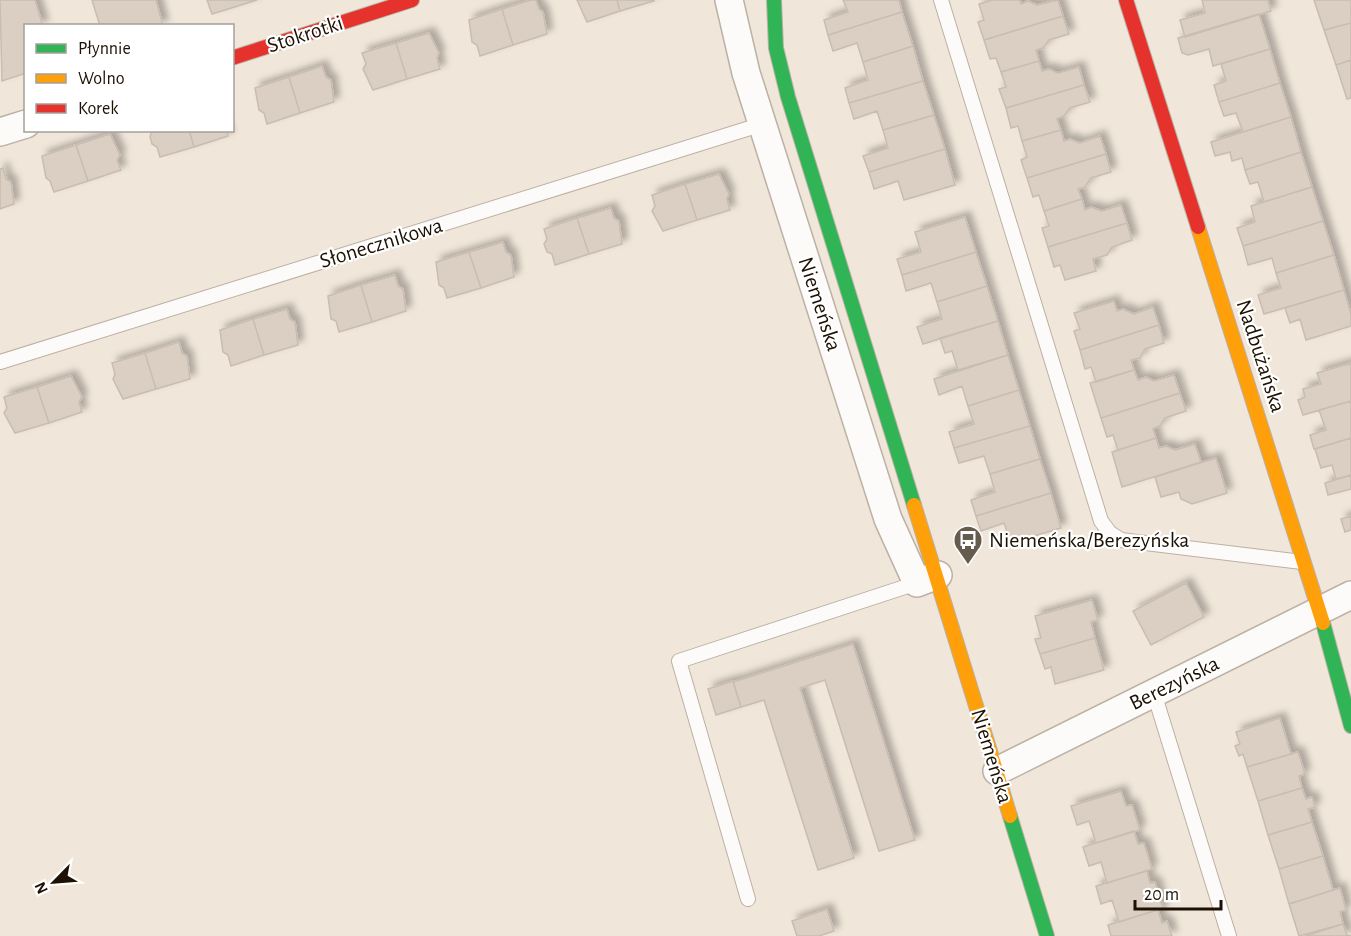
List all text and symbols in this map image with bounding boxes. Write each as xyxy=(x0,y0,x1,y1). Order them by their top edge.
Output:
street label: Stokrotki xyxy=(264,11,346,57)
legend xyxy=(24,24,234,132)
text: Płynnie xyxy=(78,40,131,58)
text: Wolno xyxy=(78,70,125,88)
text: Korek xyxy=(78,100,119,118)
street label: Słonecznikowa xyxy=(317,214,445,272)
street label: Niemeńska xyxy=(794,254,846,354)
street label: Nadbużańska xyxy=(1232,297,1290,415)
bus stop icon: Niemeńska/Berezyńska xyxy=(952,524,984,566)
place label: Niemeńska/Berezyńska xyxy=(989,529,1189,551)
street label: Berezyńska xyxy=(1126,652,1222,714)
street label: Niemeńska xyxy=(967,706,1017,806)
north arrow xyxy=(24,852,84,912)
scale bar xyxy=(1135,873,1220,911)
text: N xyxy=(32,879,51,896)
text: 20 m xyxy=(1144,886,1179,904)

